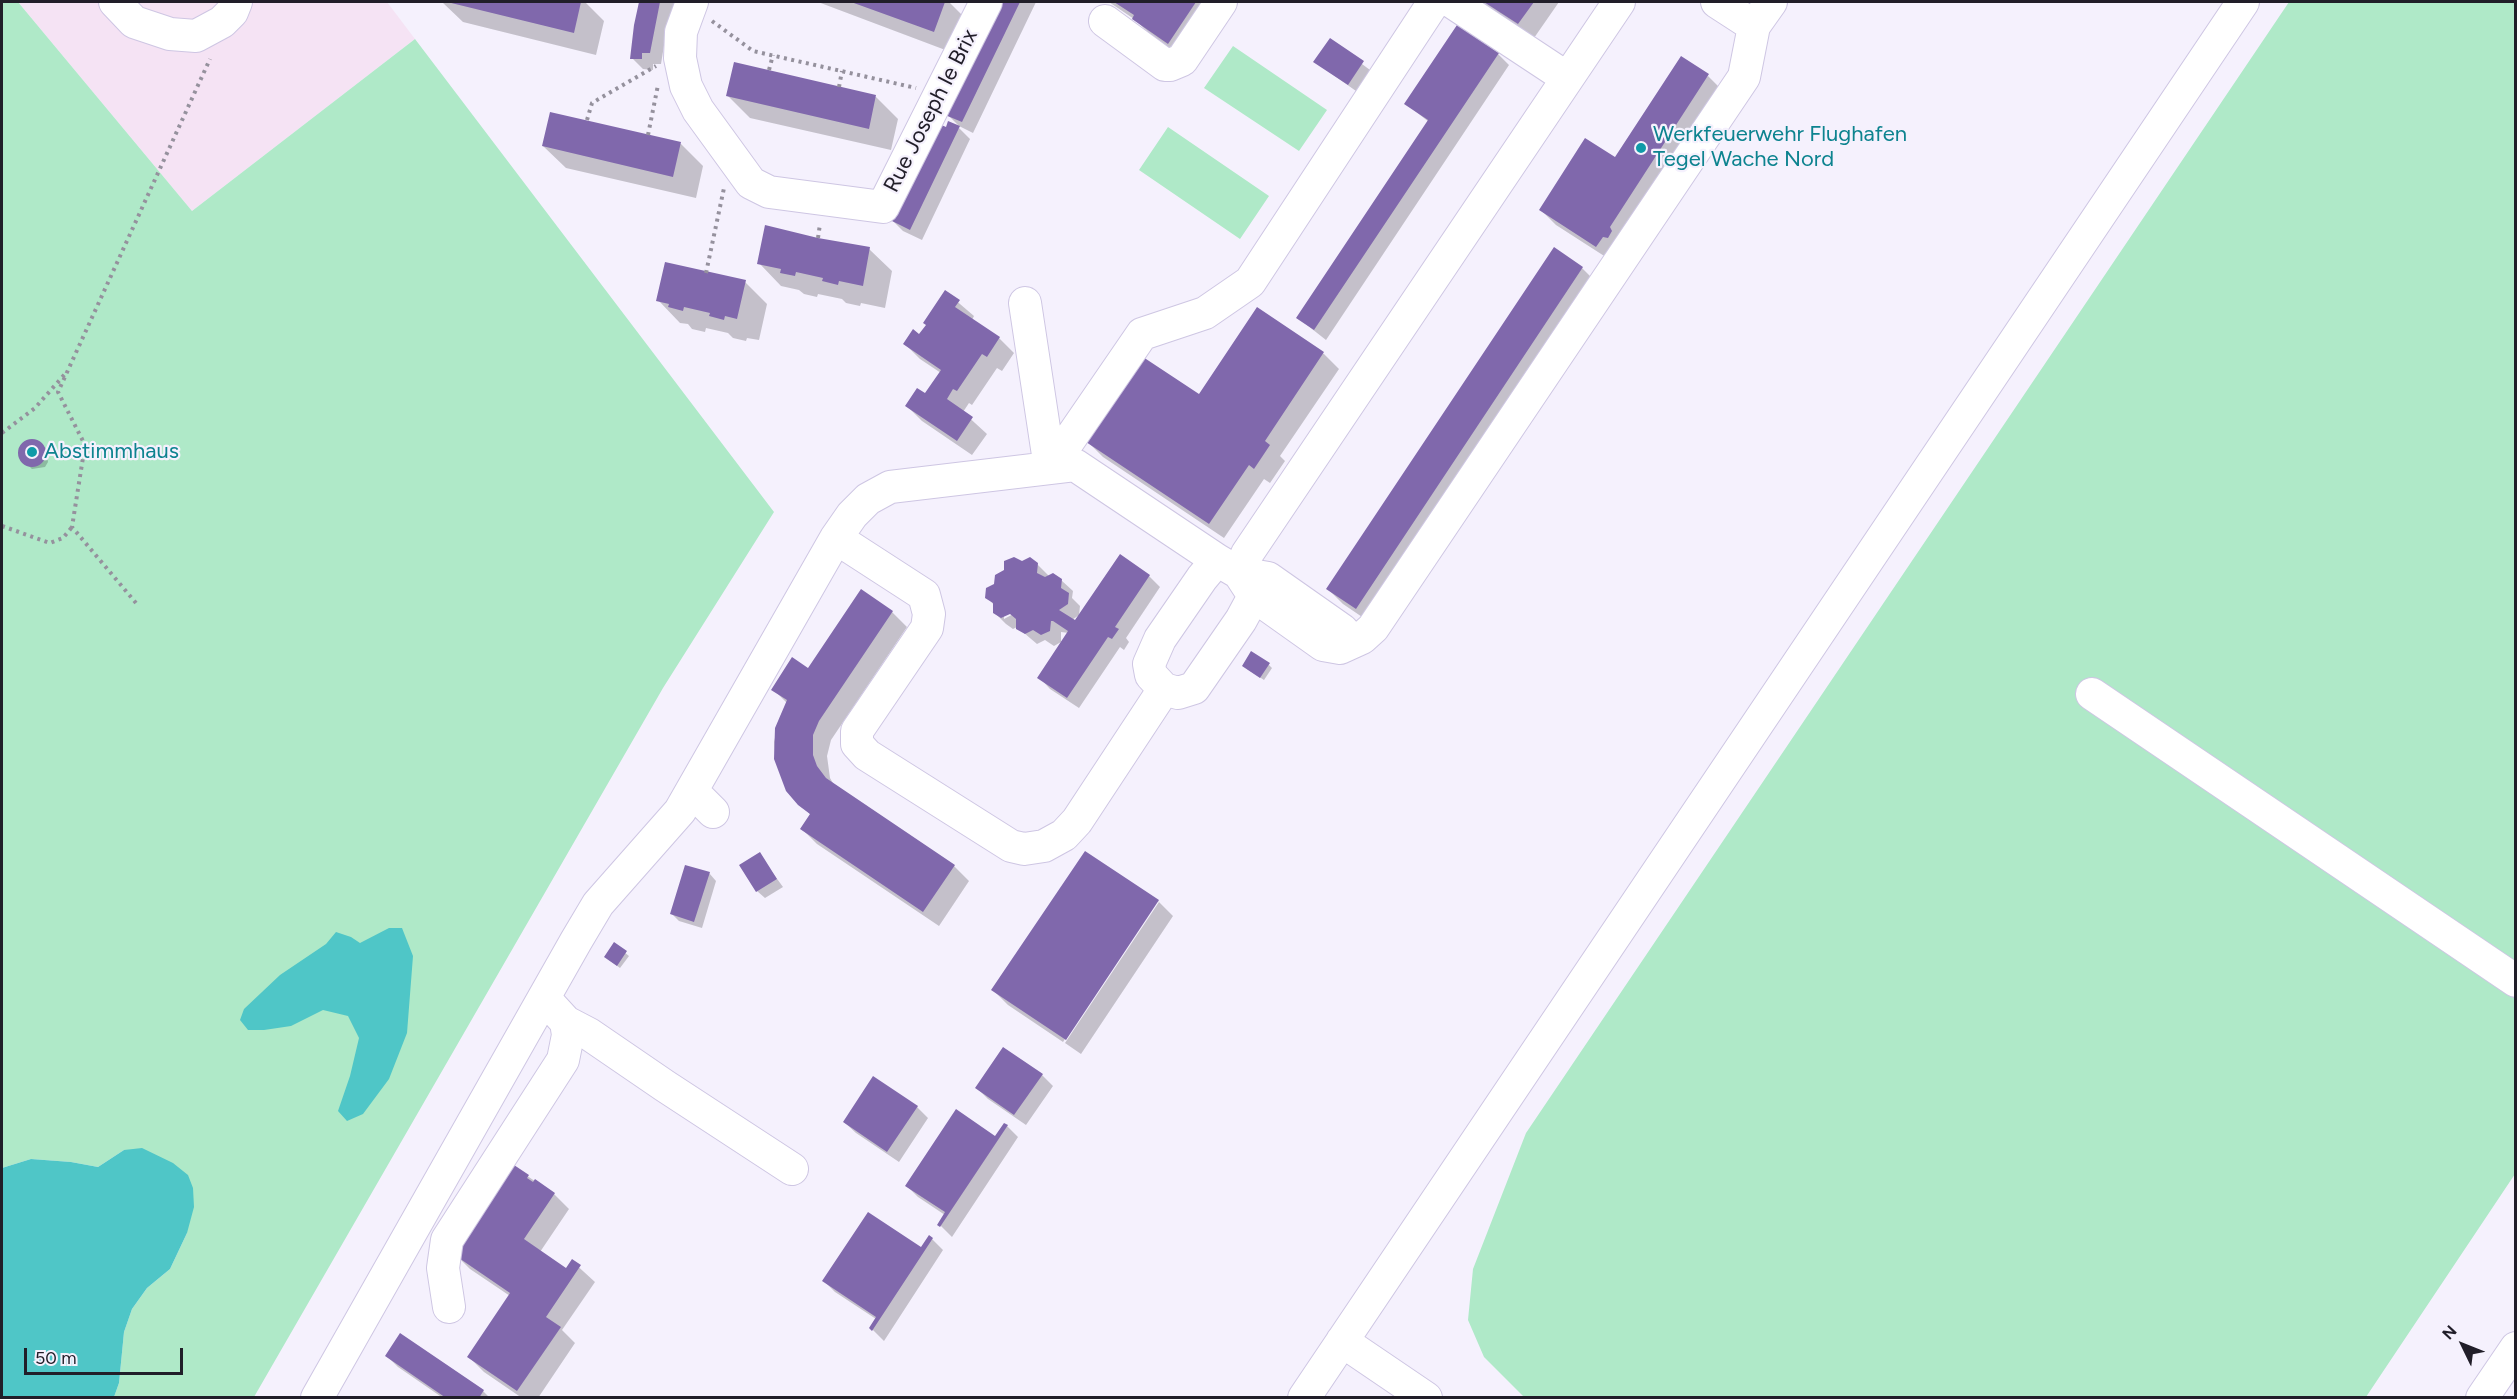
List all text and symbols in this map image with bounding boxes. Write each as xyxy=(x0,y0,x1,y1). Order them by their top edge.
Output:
street label: Rue Joseph le Brix xyxy=(879,25,983,197)
place label: Werkfeuerwehr Flughafen Tegel Wache Nord xyxy=(1653,122,1907,174)
marker: Werkfeuerwehr Flughafen Tegel Wache Nord xyxy=(1634,141,1648,155)
place label: Abstimmhaus xyxy=(44,439,179,465)
marker: Abstimmhaus xyxy=(25,445,39,459)
north arrow xyxy=(2433,1315,2493,1375)
text: N xyxy=(2438,1321,2461,1343)
scale bar xyxy=(27,1336,186,1374)
text: 50 m xyxy=(35,1347,77,1369)

